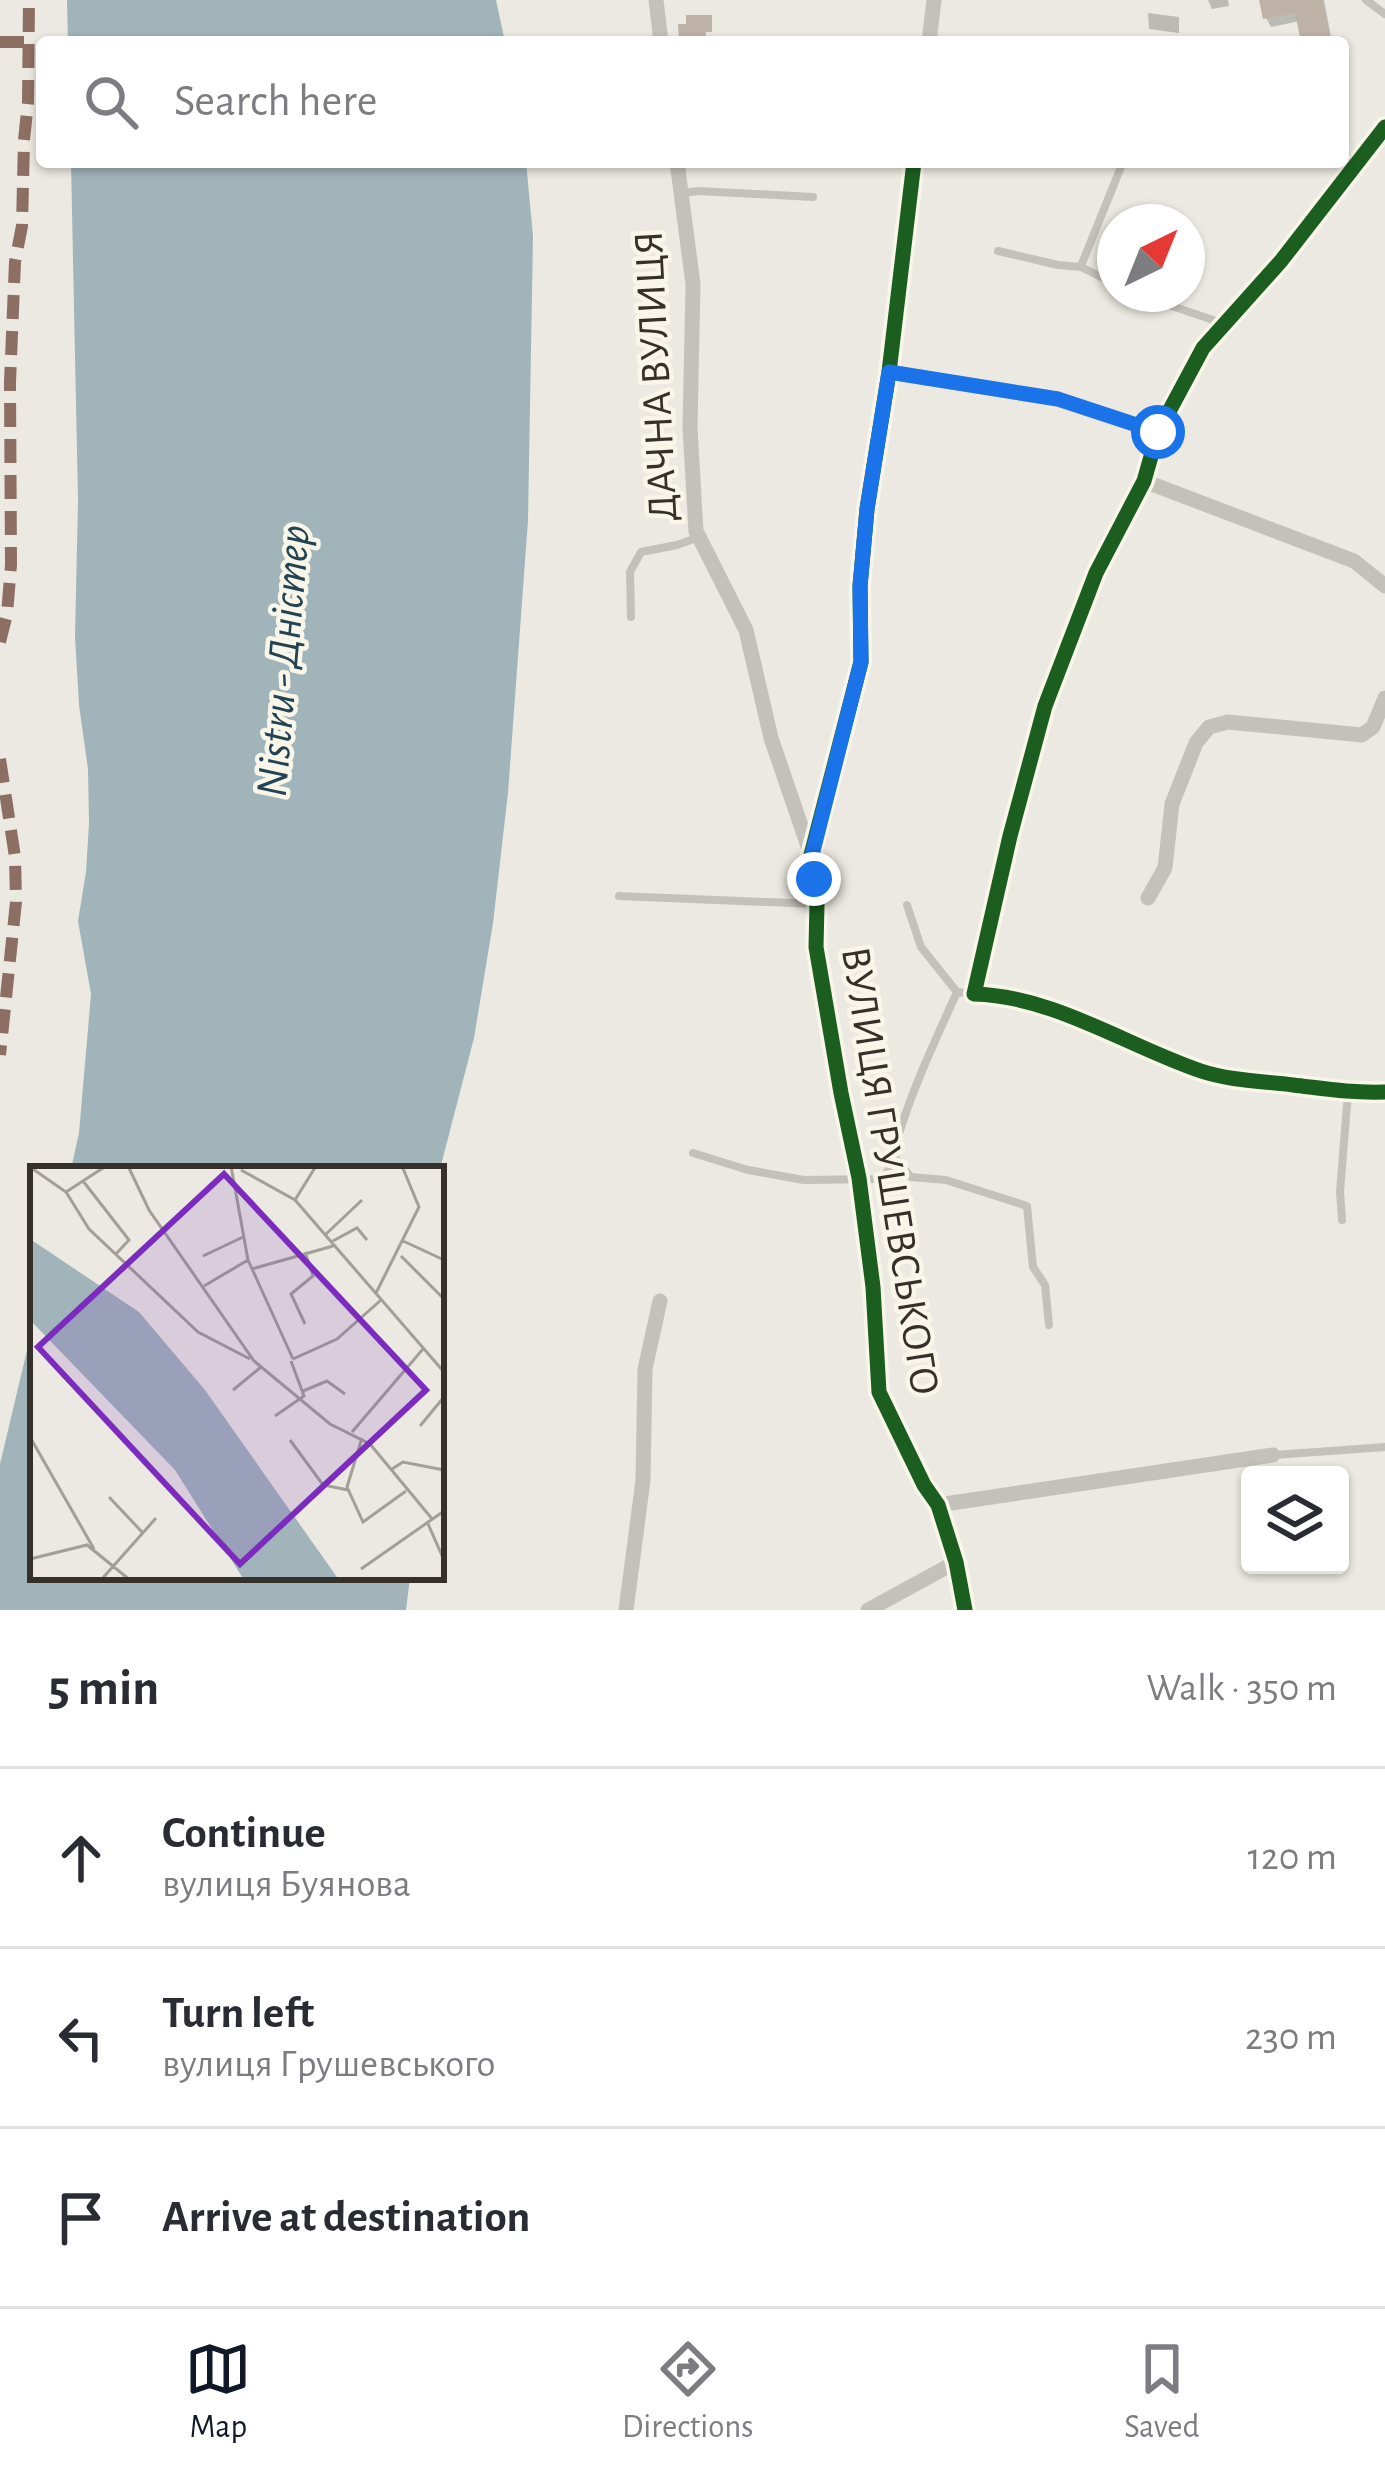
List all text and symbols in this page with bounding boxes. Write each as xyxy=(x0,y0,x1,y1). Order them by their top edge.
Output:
search box xyxy=(36,36,1349,168)
icon: search xyxy=(78,69,144,135)
text: Search here xyxy=(174,79,377,124)
north arrow xyxy=(1097,204,1205,312)
street label: ДАЧНА ВУЛИЦЯ xyxy=(627,230,685,522)
route start xyxy=(1131,405,1185,459)
water label: Nistru - Дністер xyxy=(250,523,318,799)
route end xyxy=(787,852,841,906)
street label: ВУЛИЦЯ ГРУШЕВСЬКОГО xyxy=(834,944,946,1398)
inset map xyxy=(30,1166,444,1580)
map controls xyxy=(1241,1466,1349,1574)
button: layers xyxy=(1241,1466,1349,1574)
text: 5 min xyxy=(48,1663,159,1714)
text: Walk · 350 m xyxy=(1146,1669,1337,1708)
text: Continue xyxy=(162,1811,326,1856)
icon: ahead xyxy=(48,1825,114,1891)
text: 120 m xyxy=(1248,1838,1337,1877)
text: вулиця Буянова xyxy=(162,1865,411,1904)
text: Turn left xyxy=(162,1991,314,2036)
icon: left xyxy=(48,2005,114,2071)
text: 230 m xyxy=(1245,2018,1337,2057)
text: вулиця Грушевського xyxy=(162,2045,495,2084)
icon: arrive xyxy=(48,2185,114,2251)
text: Arrive at destination xyxy=(162,2195,530,2240)
tab: Map xyxy=(185,2336,251,2448)
tab: Directions xyxy=(622,2336,753,2448)
tab: Saved xyxy=(1124,2336,1200,2448)

